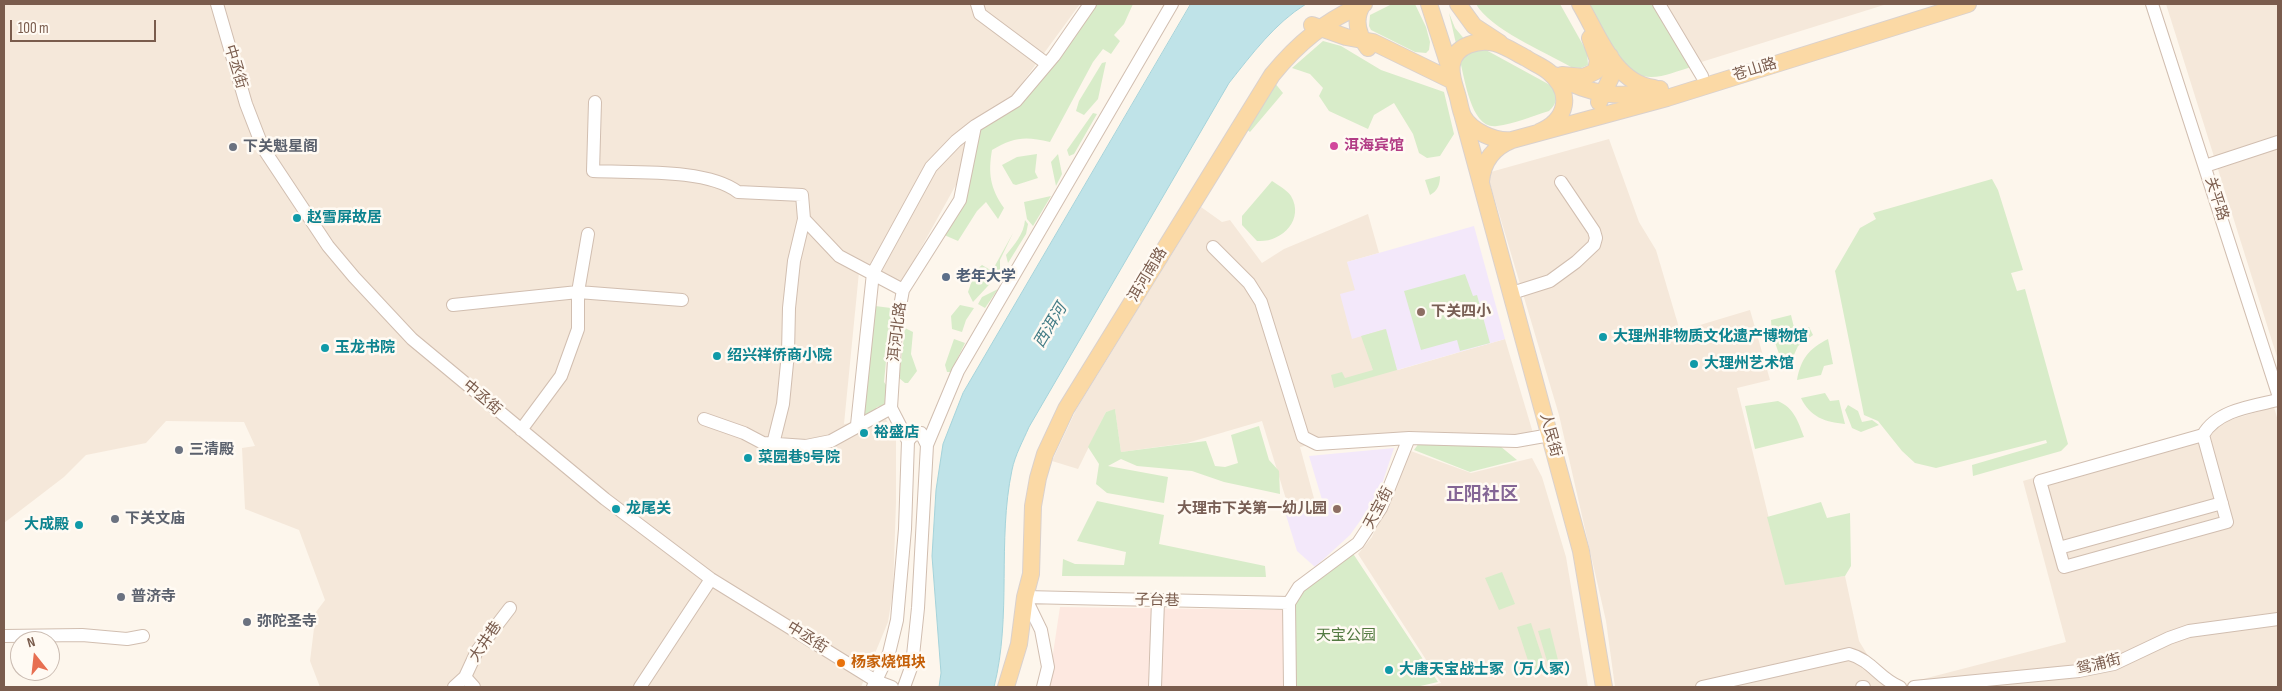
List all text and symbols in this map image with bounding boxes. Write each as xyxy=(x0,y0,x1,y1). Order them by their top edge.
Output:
scale bar xyxy=(12,10,159,42)
text: 100 m xyxy=(18,19,49,38)
street label: 中丞街 xyxy=(220,43,250,91)
street label: 苍山路 xyxy=(1731,55,1779,85)
place label: 洱海宾馆 xyxy=(1344,137,1404,155)
place label: 下关魁星阁 xyxy=(243,138,318,156)
marker: 洱海宾馆 xyxy=(1328,140,1340,152)
marker: 下关魁星阁 xyxy=(227,141,239,153)
street label: 关平路 xyxy=(2200,175,2232,223)
place label: 赵雪屏故居 xyxy=(307,209,382,227)
marker: 赵雪屏故居 xyxy=(291,212,303,224)
street label: 洱河南路 xyxy=(1125,245,1171,305)
place label: 老年大学 xyxy=(956,268,1016,286)
marker: 老年大学 xyxy=(940,271,952,283)
water label: 西洱河 xyxy=(1030,300,1072,352)
street label: 洱河北路 xyxy=(885,301,911,363)
place label: 下关四小 xyxy=(1431,303,1491,321)
marker: 下关四小 xyxy=(1415,306,1427,318)
place label: 大理州非物质文化遗产博物馆 xyxy=(1613,328,1808,346)
marker: 大理州非物质文化遗产博物馆 xyxy=(1597,331,1609,343)
place label: 玉龙书院 xyxy=(335,339,395,357)
marker: 玉龙书院 xyxy=(319,342,331,354)
place label: 绍兴祥侨商小院 xyxy=(727,347,832,365)
marker: 绍兴祥侨商小院 xyxy=(711,350,723,362)
place label: 大理州艺术馆 xyxy=(1704,355,1794,373)
marker: 大理州艺术馆 xyxy=(1688,358,1700,370)
street label: 中丞街 xyxy=(459,377,505,419)
street label: 人民街 xyxy=(1535,411,1565,459)
place label: 裕盛店 xyxy=(874,424,919,442)
marker: 裕盛店 xyxy=(858,427,870,439)
place label: 三清殿 xyxy=(189,441,234,459)
marker: 三清殿 xyxy=(173,444,185,456)
place label: 菜园巷9号院 xyxy=(758,449,840,467)
marker: 菜园巷9号院 xyxy=(742,452,754,464)
street label: 天宝街 xyxy=(1360,484,1398,532)
district label: 正阳社区 xyxy=(1446,484,1518,506)
place label: 龙尾关 xyxy=(626,500,671,518)
place label: 大理市下关第一幼儿园 xyxy=(1177,500,1327,518)
marker: 龙尾关 xyxy=(610,503,622,515)
marker: 大理市下关第一幼儿园 xyxy=(1331,503,1343,515)
place label: 下关文庙 xyxy=(125,510,185,528)
marker: 下关文庙 xyxy=(109,513,121,525)
place label: 大成殿 xyxy=(24,516,69,534)
marker: 大成殿 xyxy=(73,519,85,531)
place label: 普济寺 xyxy=(131,588,176,606)
marker: 普济寺 xyxy=(115,591,127,603)
street label: 子台巷 xyxy=(1134,592,1180,610)
place label: 弥陀圣寺 xyxy=(257,613,317,631)
marker: 弥陀圣寺 xyxy=(241,616,253,628)
street label: 大井巷 xyxy=(466,618,506,666)
street label: 中丞街 xyxy=(783,618,831,658)
park label: 天宝公园 xyxy=(1316,627,1376,645)
north arrow xyxy=(10,631,60,681)
text: N xyxy=(25,633,37,651)
street label: 鸳浦街 xyxy=(2075,651,2123,679)
place label: 杨家烧饵块 xyxy=(851,654,926,672)
marker: 杨家烧饵块 xyxy=(835,657,847,669)
place label: 大唐天宝战士冢（万人冢） xyxy=(1399,661,1579,679)
marker: 大唐天宝战士冢（万人冢） xyxy=(1383,664,1395,676)

